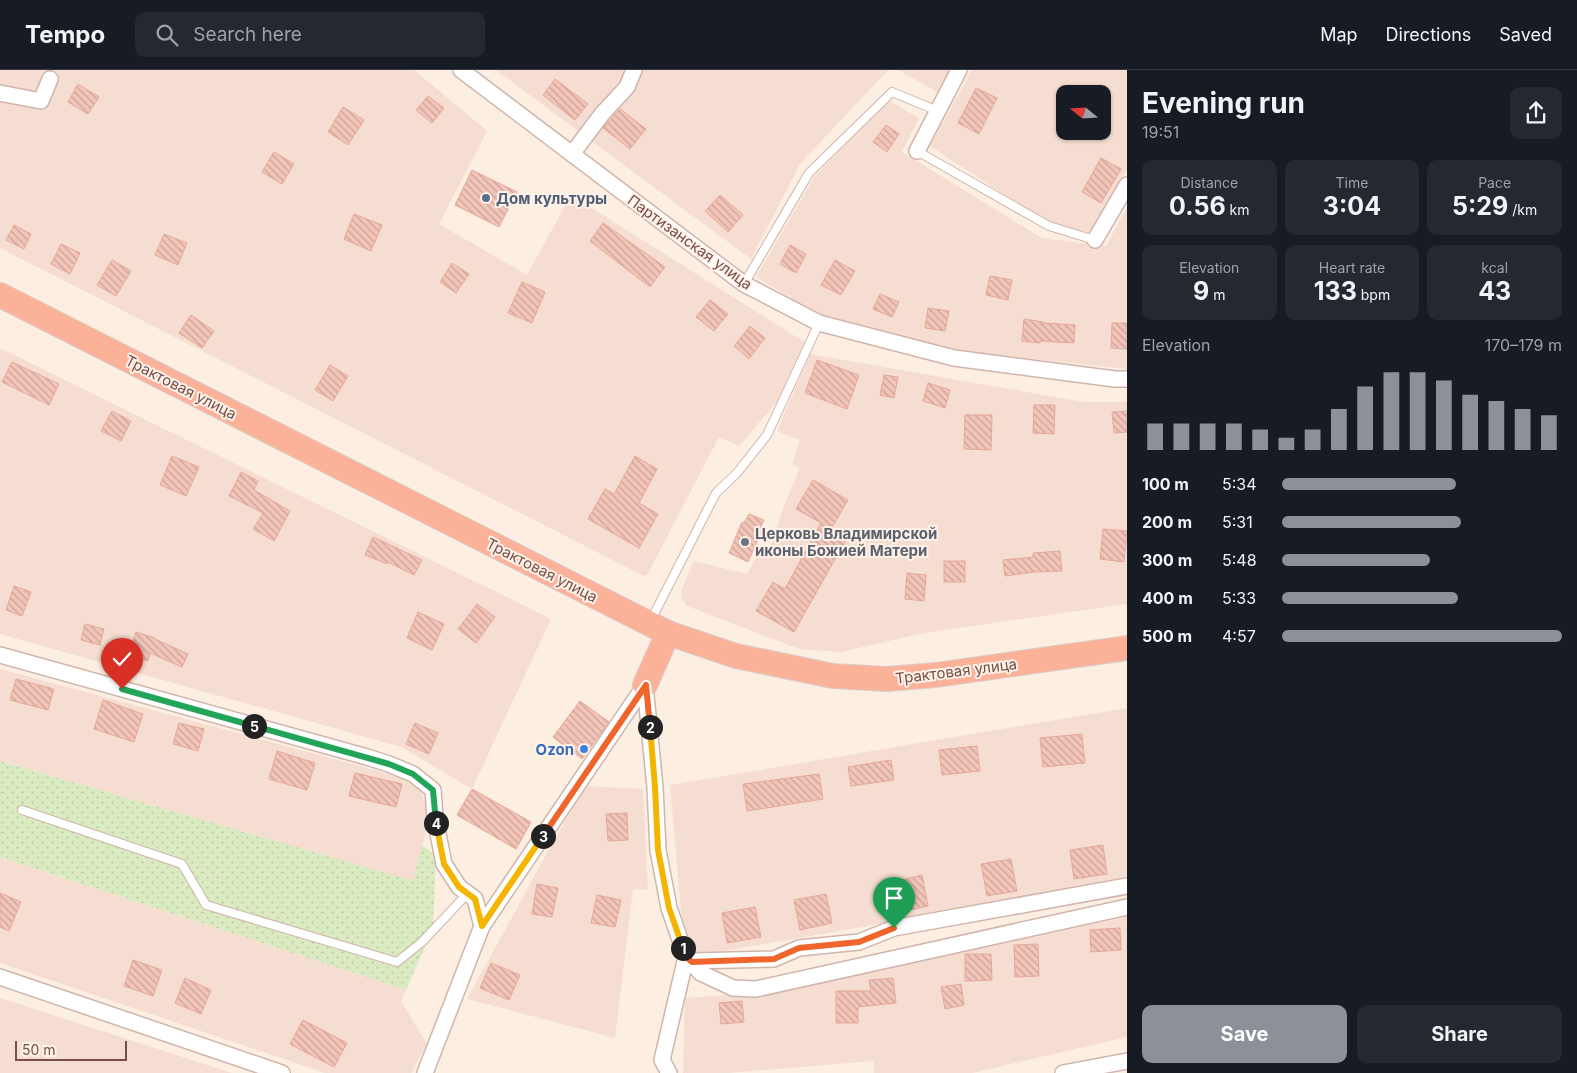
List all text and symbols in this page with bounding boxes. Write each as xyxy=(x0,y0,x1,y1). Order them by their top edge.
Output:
search box xyxy=(135,12,485,57)
text: Tempo xyxy=(25,20,105,49)
icon: search xyxy=(153,21,181,49)
text: Search here xyxy=(193,23,302,46)
text: Map xyxy=(1320,24,1358,45)
text: Directions xyxy=(1386,24,1471,45)
text: Saved xyxy=(1499,24,1552,45)
north arrow xyxy=(1056,85,1111,140)
map controls xyxy=(1056,85,1111,140)
text: Evening run xyxy=(1142,86,1305,120)
button: share xyxy=(1510,87,1562,139)
text: 19:51 xyxy=(1142,122,1179,142)
text: Distance xyxy=(1180,174,1238,191)
text: Time xyxy=(1336,174,1368,191)
text: Pace xyxy=(1478,174,1511,191)
place label: Дом культуры xyxy=(496,189,607,208)
street label: Партизанская улица xyxy=(624,190,756,294)
text: 0.56 xyxy=(1169,191,1226,221)
text: 3:04 xyxy=(1323,191,1381,221)
text: 5:29 xyxy=(1452,191,1508,221)
marker: Дом культуры xyxy=(480,192,492,204)
text: km xyxy=(1226,201,1250,218)
text: /km xyxy=(1508,201,1537,218)
text: Elevation xyxy=(1179,259,1239,276)
text: Heart rate xyxy=(1319,259,1385,276)
text: kcal xyxy=(1481,259,1508,276)
text: 9 xyxy=(1193,276,1209,306)
text: 133 xyxy=(1314,276,1357,306)
text: 43 xyxy=(1478,276,1511,306)
text: m xyxy=(1209,286,1226,303)
text: bpm xyxy=(1357,286,1390,303)
text: Elevation xyxy=(1142,335,1211,355)
text: 170–179 m xyxy=(1485,335,1562,355)
street label: Трактовая улица xyxy=(122,351,240,423)
text: 100 m xyxy=(1142,474,1189,494)
text: 5:34 xyxy=(1222,474,1257,494)
text: 200 m xyxy=(1142,512,1192,532)
text: 5:31 xyxy=(1222,512,1253,532)
place label: Церковь Владимирской иконы Божией Матери xyxy=(755,524,937,560)
street label: Трактовая улица xyxy=(483,534,601,606)
marker: Церковь Владимирской иконы Божией Матери xyxy=(739,536,751,548)
text: 300 m xyxy=(1142,550,1192,570)
text: 5:48 xyxy=(1222,550,1257,570)
text: 400 m xyxy=(1142,588,1193,608)
text: 5:33 xyxy=(1222,588,1256,608)
text: 500 m xyxy=(1142,626,1192,646)
text: 4:57 xyxy=(1222,626,1256,646)
pin xyxy=(101,638,143,689)
icon: check xyxy=(108,645,136,673)
street label: Трактовая улица xyxy=(894,654,1018,688)
pin: 5 xyxy=(242,714,266,738)
pin: 2 xyxy=(638,714,662,740)
text: 5 xyxy=(250,718,259,735)
text: 2 xyxy=(646,719,655,736)
place label: Ozon xyxy=(536,740,574,759)
marker: Ozon xyxy=(578,743,590,755)
pin: 4 xyxy=(424,810,448,836)
text: 4 xyxy=(432,815,441,832)
pin: 3 xyxy=(530,824,556,848)
text: 3 xyxy=(539,828,548,845)
pin xyxy=(873,877,915,928)
icon: arrive xyxy=(880,884,908,912)
pin: 1 xyxy=(670,936,696,960)
text: 1 xyxy=(680,940,687,957)
button: Save xyxy=(1142,1005,1347,1063)
button: Share xyxy=(1357,1005,1562,1063)
scale bar xyxy=(15,1038,128,1061)
text: 50 m xyxy=(22,1041,56,1058)

